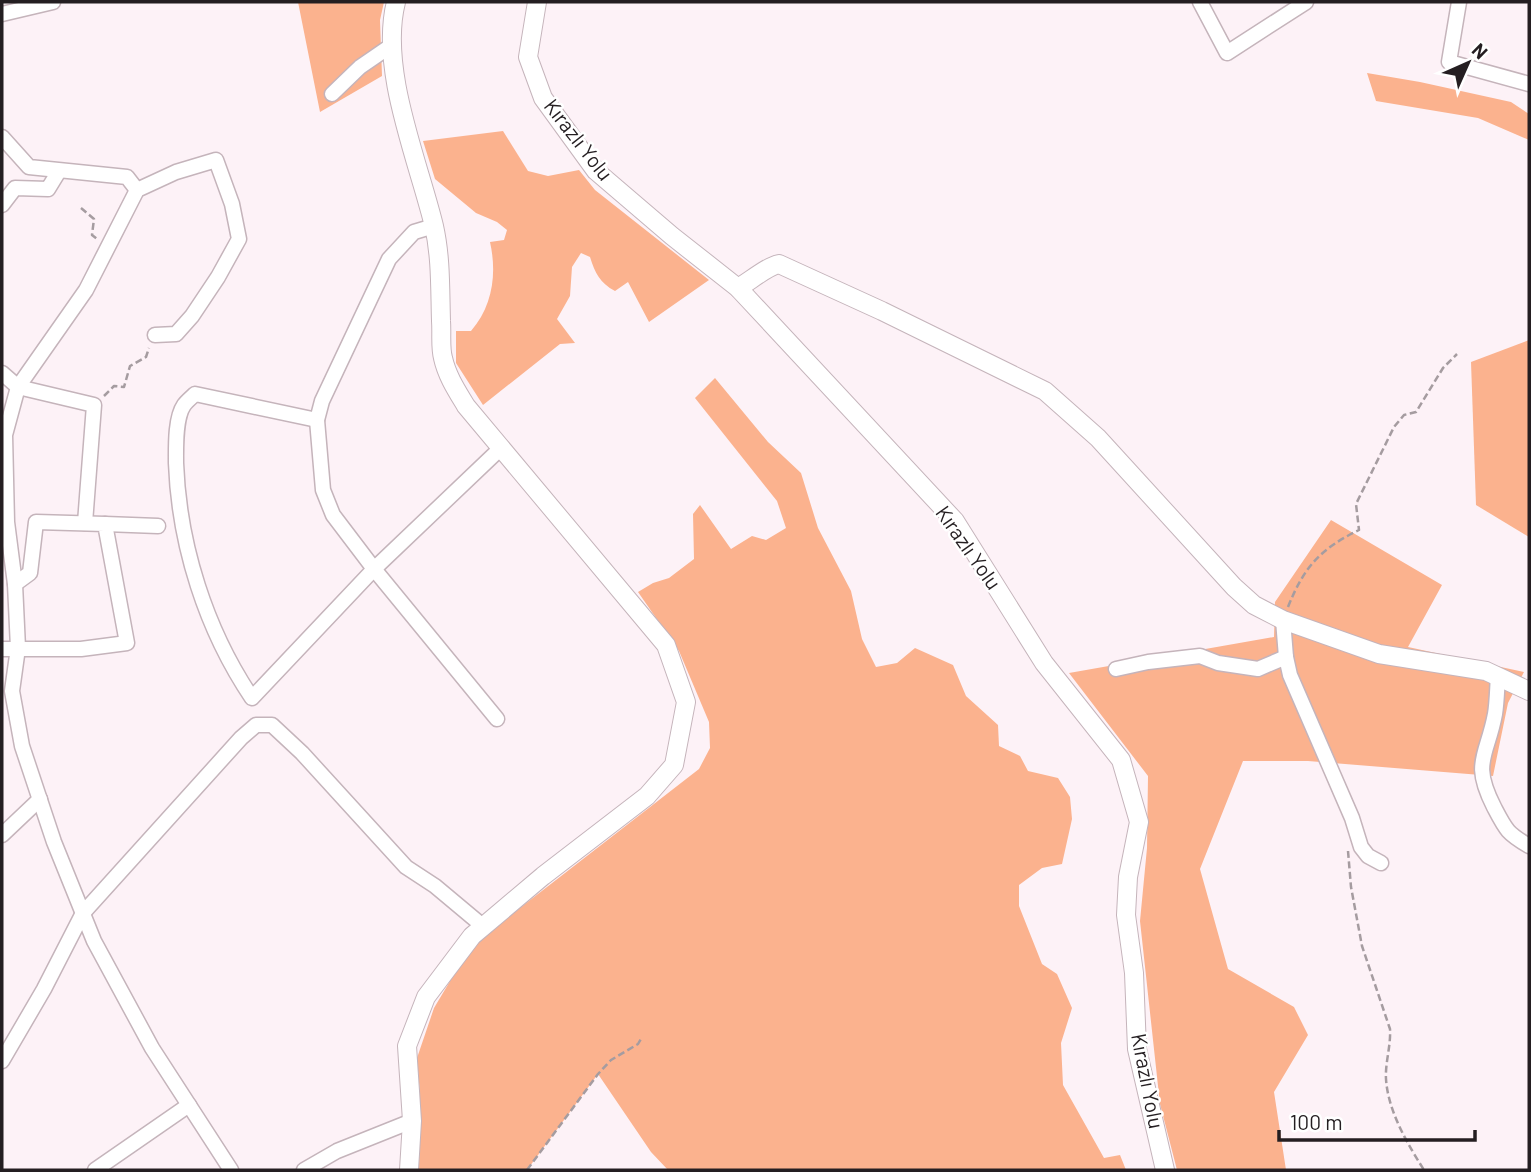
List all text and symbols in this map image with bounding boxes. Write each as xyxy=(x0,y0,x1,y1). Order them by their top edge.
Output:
north arrow xyxy=(1433,28,1503,98)
text: N xyxy=(1468,38,1493,63)
street label: Kırazlı Yolu xyxy=(540,93,619,185)
street label: Kırazlı Yolu xyxy=(931,500,1007,594)
street label: Kırazlı Yolu xyxy=(1127,1031,1170,1131)
scale bar xyxy=(1279,1098,1475,1142)
text: 100 m xyxy=(1290,1109,1343,1134)

